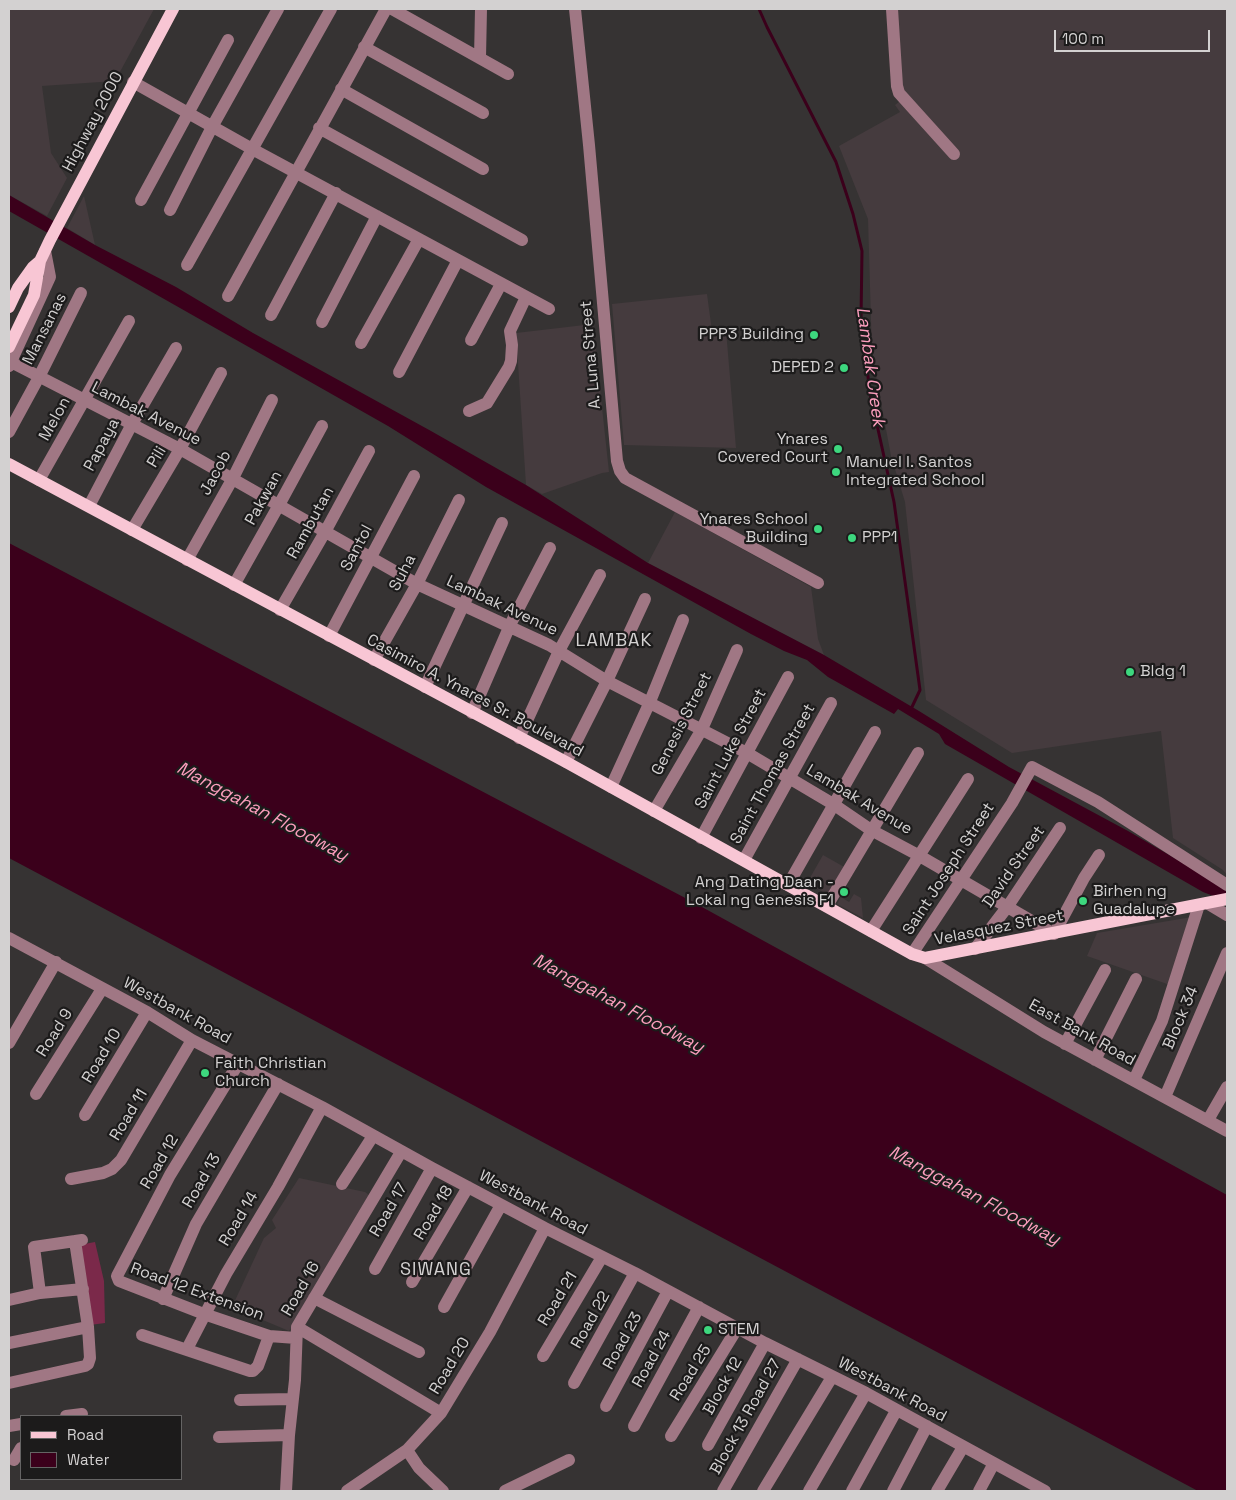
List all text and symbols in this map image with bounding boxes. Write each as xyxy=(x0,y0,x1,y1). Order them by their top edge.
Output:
scale bar xyxy=(1056,20,1212,52)
text: 100 m xyxy=(1062,29,1104,48)
street label: Highway 2000 xyxy=(59,69,127,175)
street label: Mansanas xyxy=(19,290,71,368)
street label: A. Luna Street xyxy=(577,300,605,410)
water label: Lambak Creek xyxy=(851,306,889,428)
place label: PPP3 Building xyxy=(699,325,804,345)
marker: PPP3 Building xyxy=(808,329,820,341)
place label: DEPED 2 xyxy=(771,358,834,378)
marker: DEPED 2 xyxy=(838,362,850,374)
street label: Lambak Avenue xyxy=(88,378,204,450)
street label: Melon xyxy=(35,394,75,444)
street label: Papaya xyxy=(80,415,124,475)
place label: Ynares Covered Court xyxy=(717,430,828,468)
street label: Pili xyxy=(143,443,171,471)
marker: Ynares Covered Court xyxy=(832,443,844,455)
street label: Jacob xyxy=(196,447,236,499)
place label: Manuel I. Santos Integrated School xyxy=(846,453,985,491)
marker: Manuel I. Santos Integrated School xyxy=(830,466,842,478)
street label: Pakwan xyxy=(241,468,287,528)
street label: Rambutan xyxy=(283,484,339,562)
place label: Ynares School Building xyxy=(700,510,808,548)
street label: Santol xyxy=(337,522,377,574)
marker: Ynares School Building xyxy=(812,523,824,535)
place label: PPP1 xyxy=(862,528,898,548)
marker: PPP1 xyxy=(846,532,858,544)
street label: Suha xyxy=(385,551,421,595)
street label: Lambak Avenue xyxy=(443,572,561,640)
district label: LAMBAK xyxy=(575,630,653,652)
street label: Casimiro A. Ynares Sr. Boulevard xyxy=(363,631,587,761)
place label: Bldg 1 xyxy=(1140,662,1186,682)
marker: Bldg 1 xyxy=(1124,666,1136,678)
street label: Genesis Street xyxy=(648,669,716,779)
street label: Saint Luke Street xyxy=(691,686,771,812)
street label: Saint Thomas Street xyxy=(726,700,820,848)
water label: Manggahan Floodway xyxy=(173,758,351,866)
street label: Lambak Avenue xyxy=(802,761,916,839)
street label: Saint Joseph Street xyxy=(899,799,999,939)
street label: David Street xyxy=(979,822,1049,912)
place label: Ang Dating Daan - Lokal ng Genesis F1 xyxy=(686,873,834,911)
place label: Birhen ng Guadalupe xyxy=(1093,882,1175,920)
marker: Ang Dating Daan - Lokal ng Genesis F1 xyxy=(838,886,850,898)
marker: Birhen ng Guadalupe xyxy=(1077,895,1089,907)
street label: Velasquez Street xyxy=(933,906,1065,950)
water label: Manggahan Floodway xyxy=(529,950,707,1058)
street label: Westbank Road xyxy=(120,973,234,1049)
street label: Block 34 xyxy=(1159,984,1203,1052)
street label: East Bank Road xyxy=(1025,996,1139,1070)
street label: Road 9 xyxy=(33,1005,77,1061)
street label: Road 10 xyxy=(78,1025,126,1087)
place label: Faith Christian Church xyxy=(215,1054,326,1092)
marker: Faith Christian Church xyxy=(199,1067,211,1079)
street label: Road 11 xyxy=(106,1086,152,1144)
street label: Road 12 xyxy=(137,1131,183,1193)
water label: Manggahan Floodway xyxy=(885,1142,1063,1250)
street label: Road 13 xyxy=(179,1150,225,1212)
street label: Westbank Road xyxy=(475,1166,591,1240)
street label: Road 17 xyxy=(366,1180,412,1240)
street label: Road 18 xyxy=(410,1182,458,1244)
street label: Road 14 xyxy=(215,1188,263,1250)
street label: Road 16 xyxy=(278,1258,324,1320)
street label: Road 12 Extension xyxy=(128,1259,266,1325)
district label: SIWANG xyxy=(399,1259,473,1281)
street label: Road 21 xyxy=(534,1268,582,1330)
street label: Road 22 xyxy=(567,1288,615,1352)
street label: Road 23 xyxy=(599,1309,647,1373)
place label: STEM xyxy=(718,1320,760,1340)
marker: STEM xyxy=(702,1324,714,1336)
street label: Road 24 xyxy=(628,1327,676,1391)
street label: Road 20 xyxy=(425,1334,475,1398)
street label: Road 25 xyxy=(666,1341,716,1405)
street label: Westbank Road xyxy=(834,1353,950,1427)
street label: Block 12 xyxy=(699,1354,747,1418)
street label: Block 13 Road 27 xyxy=(706,1356,786,1478)
legend xyxy=(20,1415,182,1480)
text: Road xyxy=(67,1425,104,1444)
text: Water xyxy=(67,1450,109,1469)

